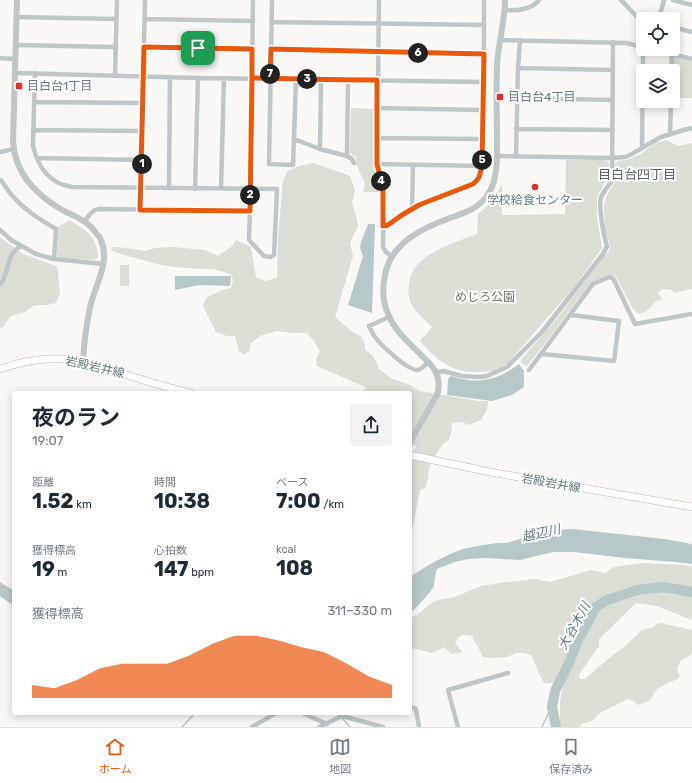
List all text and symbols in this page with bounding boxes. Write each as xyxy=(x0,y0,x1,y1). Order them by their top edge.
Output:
map controls xyxy=(636,12,680,108)
button: locate xyxy=(636,12,680,56)
pin xyxy=(181,31,215,65)
icon: arrive xyxy=(187,37,209,59)
pin: 6 xyxy=(408,43,428,63)
text: 6 xyxy=(414,46,422,59)
pin: 7 xyxy=(260,64,280,84)
button: layers xyxy=(636,64,680,108)
text: 7 xyxy=(267,67,273,80)
pin: 3 xyxy=(297,69,317,89)
text: 3 xyxy=(303,72,311,85)
place label: 目白台1丁目 xyxy=(27,79,92,93)
marker: 目白台1丁目 xyxy=(14,81,24,91)
place label: 目白台4丁目 xyxy=(508,90,575,104)
marker: 目白台4丁目 xyxy=(495,92,505,102)
pin: 5 xyxy=(472,150,492,170)
text: 5 xyxy=(478,153,486,166)
pin: 1 xyxy=(132,154,152,174)
text: 1 xyxy=(139,157,145,170)
district label: 目白台四丁目 xyxy=(598,167,676,182)
pin: 4 xyxy=(371,171,391,191)
text: 4 xyxy=(377,174,385,187)
marker: 学校給食センター xyxy=(530,182,540,192)
pin: 2 xyxy=(240,185,260,205)
text: 2 xyxy=(246,188,254,201)
place label: 学校給食センター xyxy=(487,193,583,207)
park label: めじろ公園 xyxy=(455,290,515,304)
street label: 岩殿岩井線 xyxy=(64,353,126,381)
text: 夜のラン xyxy=(32,404,120,431)
button: share xyxy=(350,404,392,446)
text: 19:07 xyxy=(32,433,64,448)
street label: 岩殿岩井線 xyxy=(520,471,582,495)
text: 距離 xyxy=(32,476,54,489)
text: 時間 xyxy=(154,476,176,489)
text: ペース xyxy=(276,476,308,489)
text: 1.52 xyxy=(32,489,74,513)
text: 10:38 xyxy=(154,489,210,513)
text: 7:00 xyxy=(276,489,321,513)
text: km xyxy=(74,498,92,511)
text: /km xyxy=(321,498,344,511)
water label: 越辺川 xyxy=(520,521,564,544)
text: kcal xyxy=(276,543,296,556)
text: 獲得標高 xyxy=(32,544,76,557)
text: 心拍数 xyxy=(154,544,187,557)
text: 108 xyxy=(276,556,313,580)
text: 19 xyxy=(32,557,55,581)
text: 147 xyxy=(154,557,189,581)
text: m xyxy=(55,566,67,579)
text: bpm xyxy=(189,566,214,579)
water label: 大谷木川 xyxy=(555,598,594,652)
text: 311–330 m xyxy=(327,603,392,618)
text: 獲得標高 xyxy=(32,606,84,621)
tab: ホーム xyxy=(99,736,132,776)
tab: 地図 xyxy=(329,736,351,776)
tab: 保存済み xyxy=(549,736,593,776)

